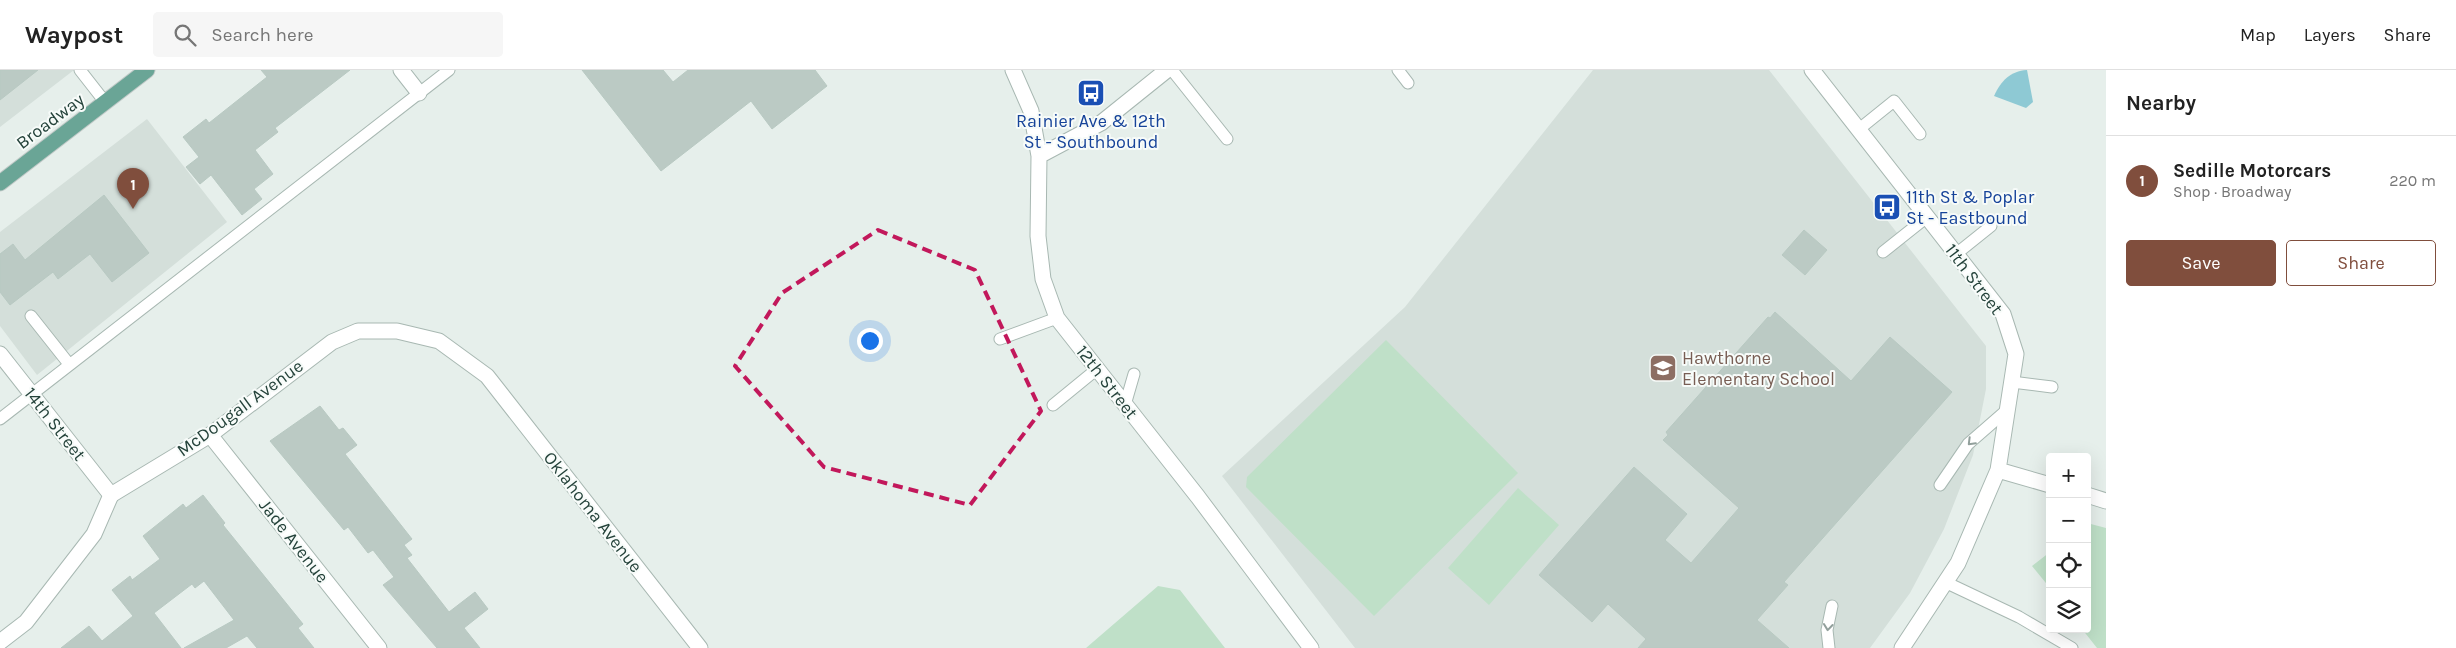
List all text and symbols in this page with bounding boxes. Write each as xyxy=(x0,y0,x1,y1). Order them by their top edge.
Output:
search box xyxy=(153,12,503,57)
text: Waypost xyxy=(25,21,123,49)
icon: search xyxy=(171,21,199,49)
text: Search here xyxy=(211,24,313,46)
text: Map xyxy=(2240,24,2276,46)
text: Layers xyxy=(2304,24,2356,46)
text: Share xyxy=(2384,24,2431,46)
bus stop icon: Rainier Ave & 12th St - Southbound xyxy=(1076,78,1106,108)
street label: Broadway xyxy=(12,88,89,154)
text: Nearby xyxy=(2126,91,2196,115)
place label: Rainier Ave & 12th St - Southbound xyxy=(1016,110,1166,153)
text: Sedille Motorcars xyxy=(2173,160,2331,182)
pin: 1 xyxy=(117,168,149,209)
text: 1 xyxy=(2139,171,2145,190)
text: 220 m xyxy=(2389,171,2436,190)
text: Shop · Broadway xyxy=(2173,182,2292,201)
place label: 11th St & Poplar St - Eastbound xyxy=(1906,186,2035,229)
bus stop icon: 11th St & Poplar St - Eastbound xyxy=(1872,192,1902,222)
street label: 11th Street xyxy=(1940,239,2008,319)
button: Save xyxy=(2126,240,2276,286)
button: Share xyxy=(2286,240,2436,286)
your location xyxy=(857,328,883,354)
street label: 12th Street xyxy=(1071,341,1143,424)
place label: Hawthorne Elementary School xyxy=(1682,347,1835,390)
school or university icon: Hawthorne Elementary School xyxy=(1648,353,1678,383)
street label: McDougall Avenue xyxy=(173,355,307,461)
street label: 14th Street xyxy=(19,383,91,465)
one-way arrow xyxy=(1968,436,1977,445)
street label: Oklahoma Avenue xyxy=(539,447,647,577)
map controls xyxy=(2046,453,2091,633)
button: + xyxy=(2046,453,2091,498)
street label: Jade Avenue xyxy=(254,495,334,587)
button: − xyxy=(2046,498,2091,543)
button: locate xyxy=(2046,543,2091,588)
button: layers xyxy=(2046,588,2091,633)
one-way arrow xyxy=(1823,624,1834,632)

